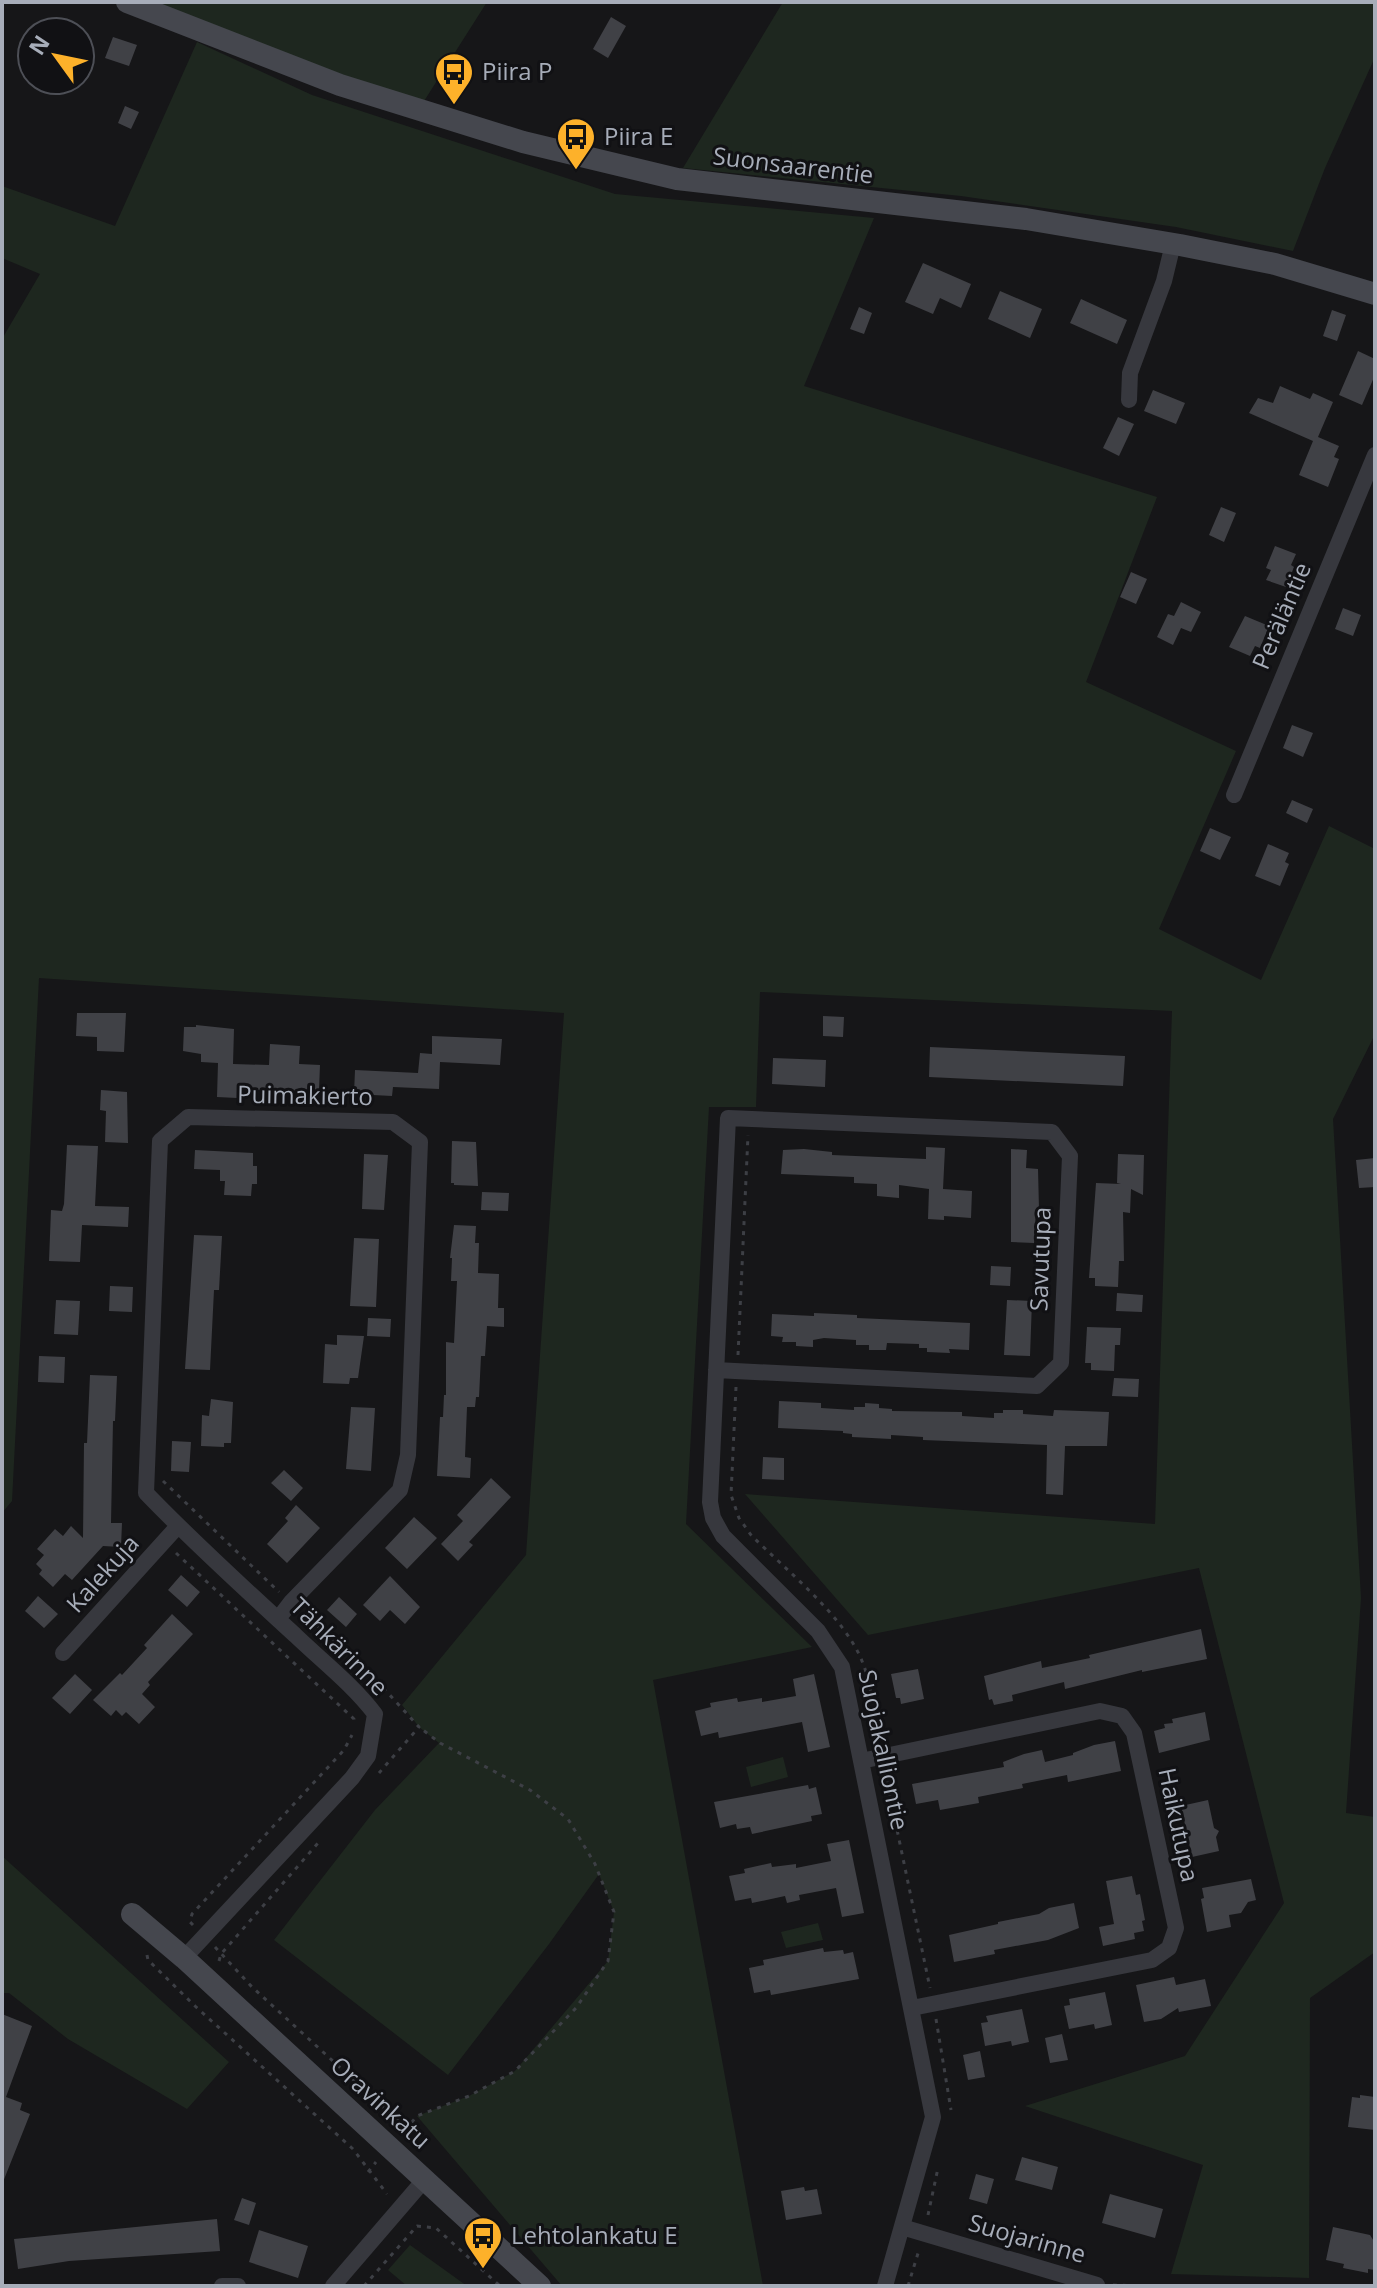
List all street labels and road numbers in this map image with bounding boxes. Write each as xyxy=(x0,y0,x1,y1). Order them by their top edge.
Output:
street label: Suonsaarentie xyxy=(711,138,875,191)
street label: Peräläntie xyxy=(1243,557,1318,674)
street label: Puimakierto xyxy=(237,1077,373,1112)
street label: Savutupa xyxy=(1021,1206,1058,1312)
street label: Kalekuja xyxy=(58,1527,146,1619)
street label: Tähkärinne xyxy=(284,1590,396,1702)
street label: Suojakalliontie xyxy=(851,1667,918,1833)
street label: Haikutupa xyxy=(1151,1765,1208,1885)
street label: Oravinkatu xyxy=(324,2048,438,2156)
street label: Suojarinne xyxy=(965,2205,1090,2270)

